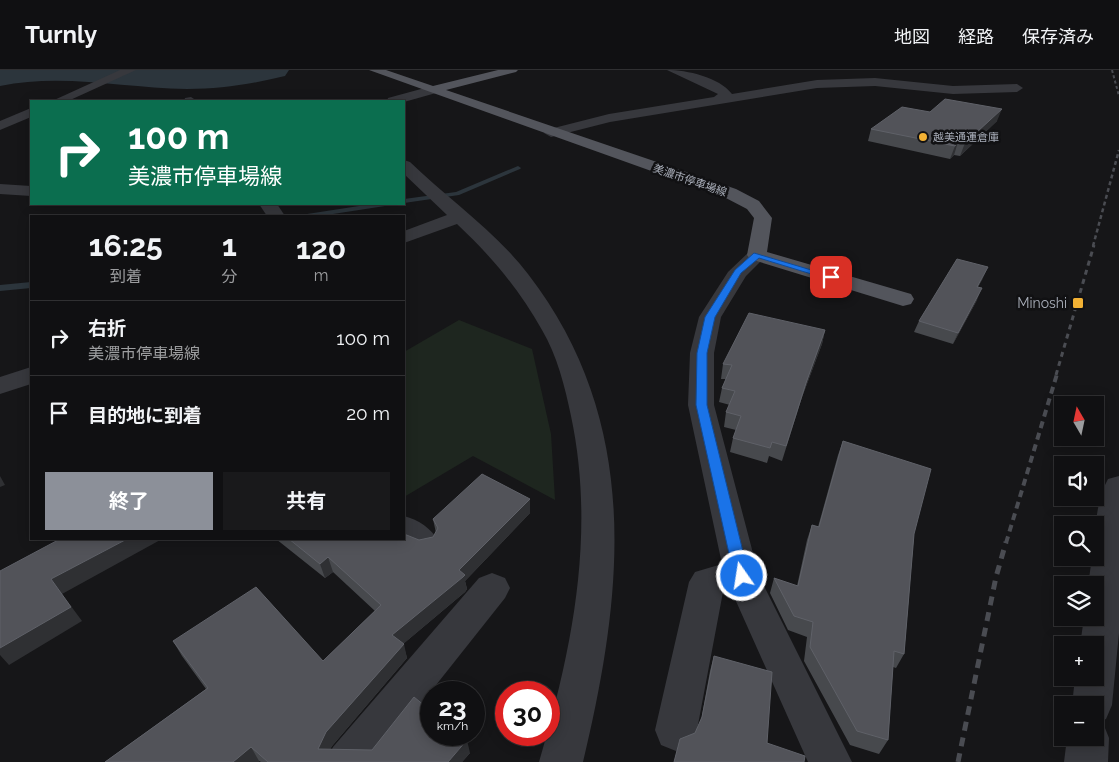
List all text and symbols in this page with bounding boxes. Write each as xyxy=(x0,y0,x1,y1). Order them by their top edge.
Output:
text: Turnly xyxy=(25,20,97,49)
text: 地図 xyxy=(894,26,930,47)
text: 経路 xyxy=(958,26,994,47)
text: 保存済み xyxy=(1022,26,1094,47)
text: 100 m xyxy=(128,116,229,157)
icon: right xyxy=(45,120,110,185)
marker: 越美通運倉庫 xyxy=(917,131,929,143)
place label: 越美通運倉庫 xyxy=(933,131,999,144)
street label: 美濃市停車場線 xyxy=(651,162,728,199)
text: 美濃市停車場線 xyxy=(128,163,282,189)
text: 16:25 xyxy=(89,228,163,263)
text: 1 xyxy=(222,228,237,263)
text: 120 xyxy=(296,231,346,266)
pin xyxy=(810,256,852,298)
icon: arrive xyxy=(817,263,845,291)
text: m xyxy=(314,266,329,285)
text: 到着 xyxy=(110,267,142,286)
text: 分 xyxy=(221,267,237,286)
place label: Minoshi xyxy=(1017,295,1067,311)
marker: Minoshi xyxy=(1071,296,1085,310)
text: 右折 xyxy=(88,317,126,339)
icon: right xyxy=(45,324,73,352)
text: 100 m xyxy=(336,327,390,349)
text: 美濃市停車場線 xyxy=(88,344,200,363)
north arrow xyxy=(1054,396,1104,446)
map controls xyxy=(1054,396,1104,746)
icon: arrive xyxy=(45,399,73,427)
text: 20 m xyxy=(346,402,390,424)
text: 目的地に到着 xyxy=(88,404,202,426)
button: sound xyxy=(1054,456,1104,506)
button: 終了 xyxy=(45,472,213,530)
button: 共有 xyxy=(223,472,390,530)
button: search xyxy=(1054,516,1104,566)
position arrow xyxy=(715,549,767,601)
button: layers xyxy=(1054,576,1104,626)
button: + xyxy=(1054,636,1104,686)
speed limit sign: 30 xyxy=(495,681,560,746)
text: 23 xyxy=(438,692,467,722)
button: − xyxy=(1054,696,1104,746)
text: km/h xyxy=(437,719,468,733)

